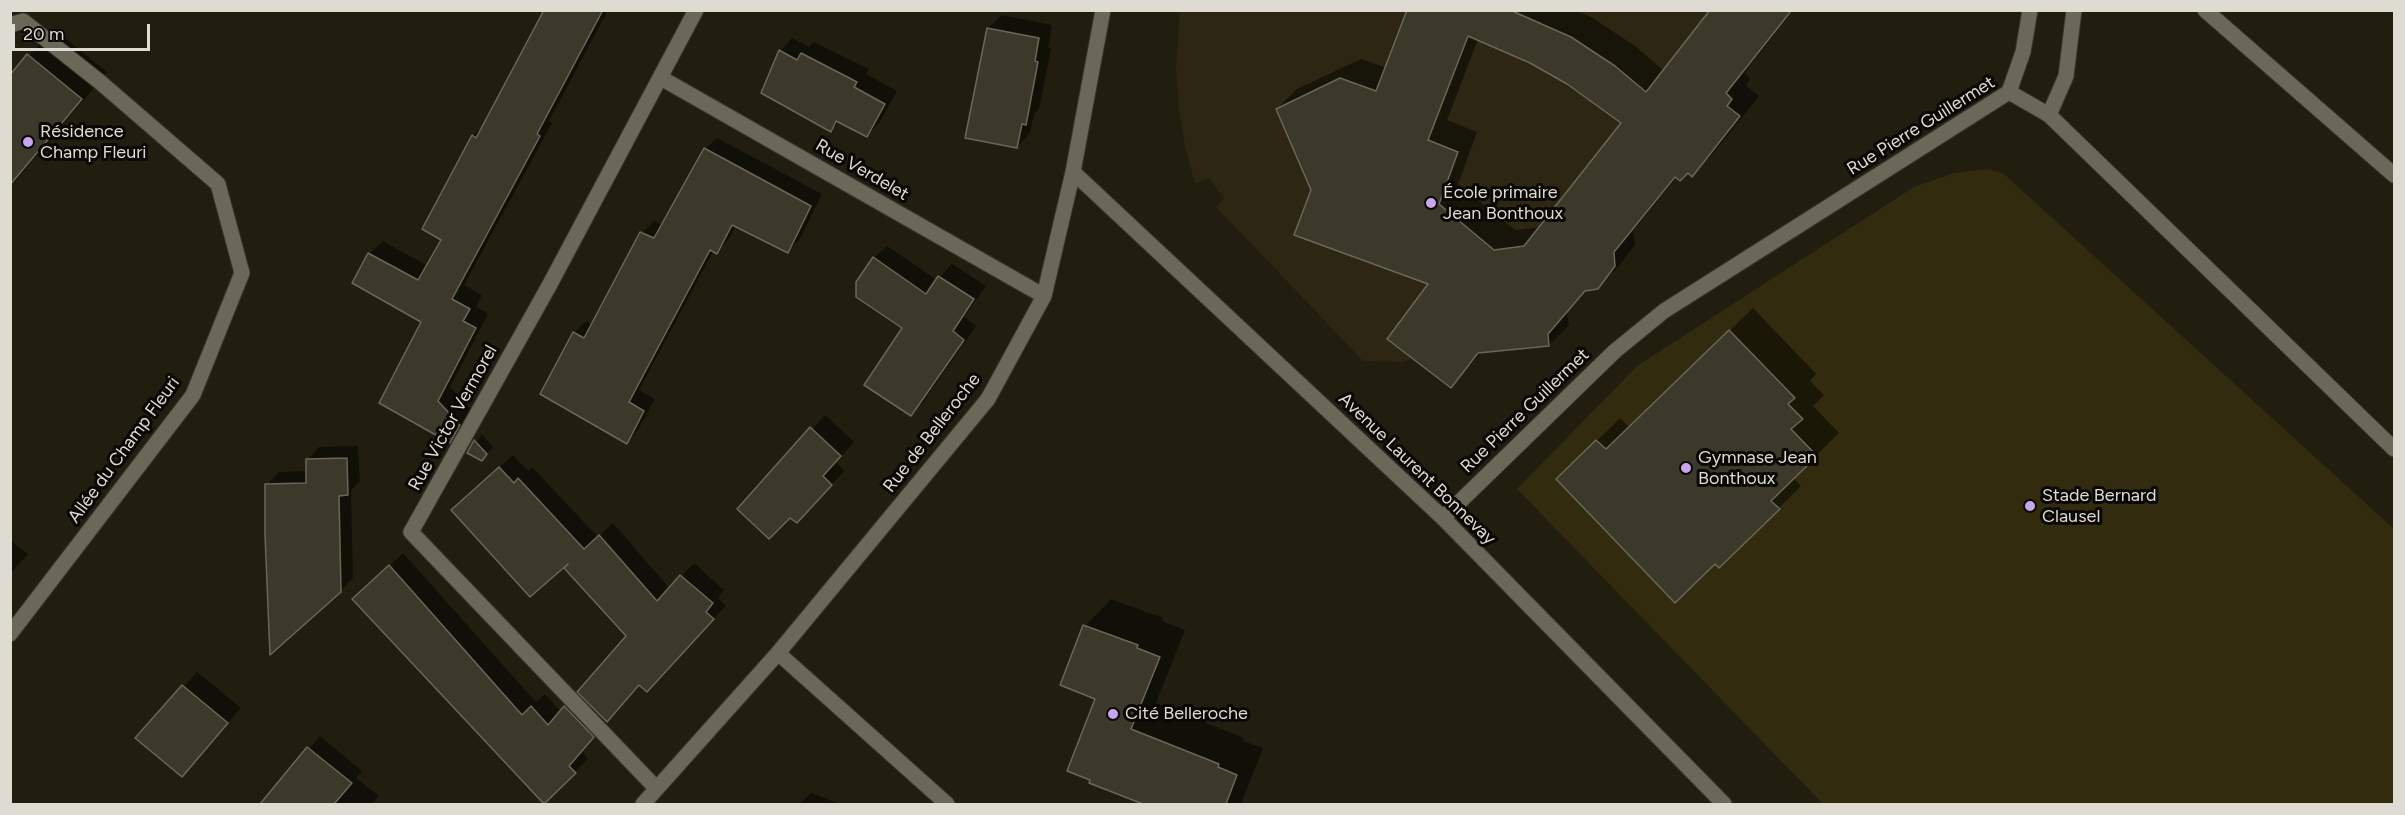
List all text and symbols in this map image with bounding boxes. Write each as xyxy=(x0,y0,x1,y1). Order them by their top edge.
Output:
scale bar xyxy=(15,12,153,50)
text: 20 m xyxy=(23,23,64,45)
street label: Rue Pierre Guillermet xyxy=(1843,72,1999,180)
place label: Résidence Champ Fleuri xyxy=(40,121,146,164)
marker: Résidence Champ Fleuri xyxy=(21,135,35,149)
street label: Rue Verdelet xyxy=(811,135,913,205)
place label: École primaire Jean Bonthoux xyxy=(1443,182,1563,224)
marker: École primaire Jean Bonthoux xyxy=(1424,196,1438,210)
street label: Rue Victor Vermorel xyxy=(404,341,502,495)
street label: Rue Pierre Guillermet xyxy=(1456,344,1594,478)
street label: Rue de Belleroche xyxy=(879,369,985,497)
street label: Allée du Champ Fleuri xyxy=(64,373,184,527)
street label: Avenue Laurent Bonnevay xyxy=(1334,388,1500,550)
place label: Gymnase Jean Bonthoux xyxy=(1698,447,1817,490)
marker: Gymnase Jean Bonthoux xyxy=(1679,461,1693,475)
place label: Stade Bernard Clausel xyxy=(2042,485,2157,528)
marker: Stade Bernard Clausel xyxy=(2023,499,2037,513)
place label: Cité Belleroche xyxy=(1125,703,1248,725)
marker: Cité Belleroche xyxy=(1106,707,1120,721)

